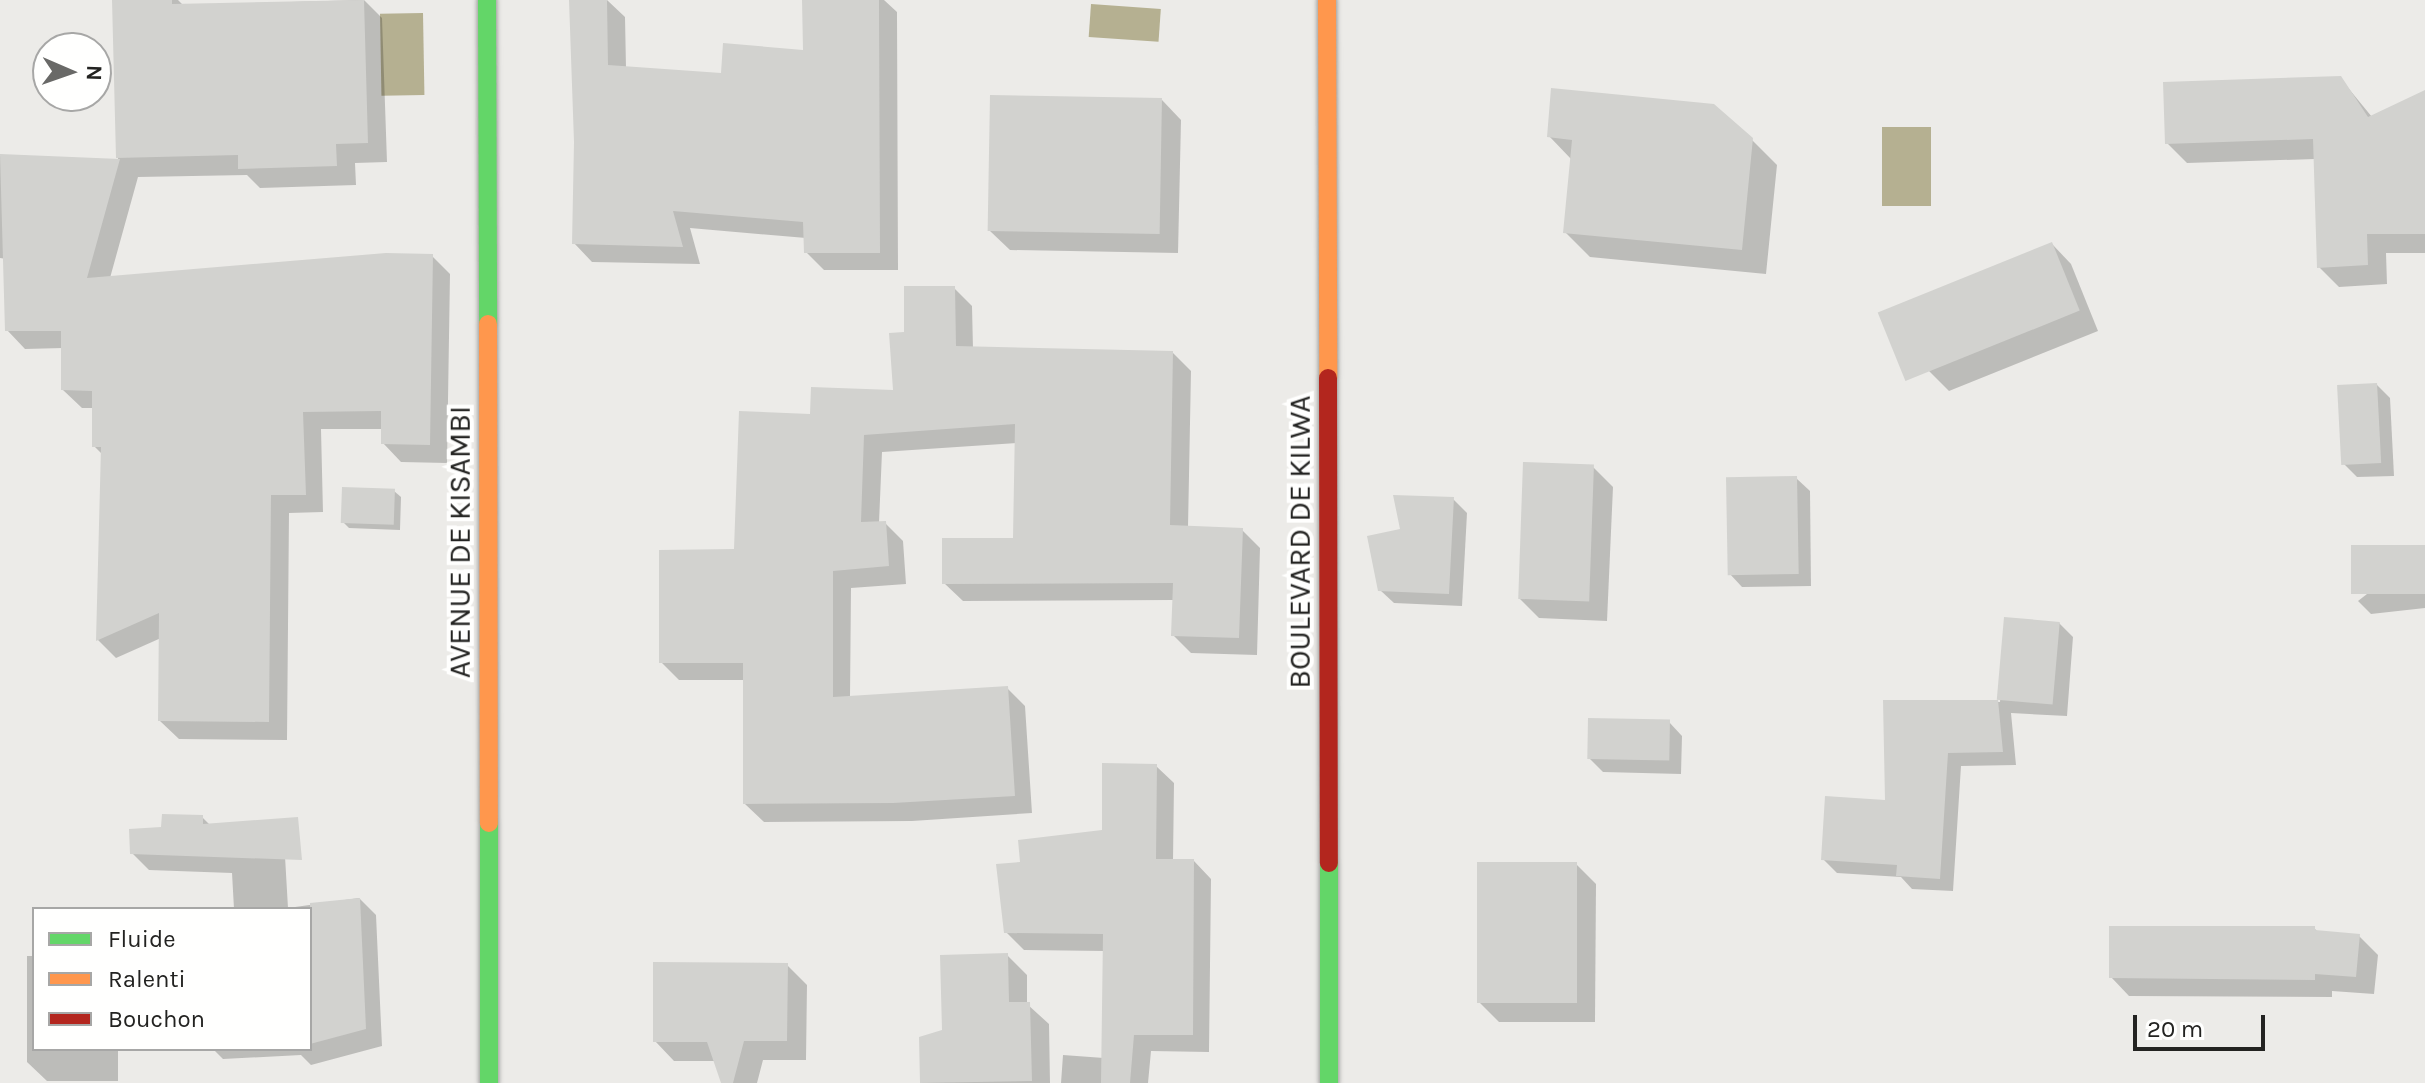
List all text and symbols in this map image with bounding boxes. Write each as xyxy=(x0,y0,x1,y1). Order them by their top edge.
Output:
north arrow xyxy=(32,32,112,112)
text: N xyxy=(81,64,107,81)
street label: BOULEVARD DE KILWA xyxy=(1282,395,1318,689)
street label: AVENUE DE KISAMBI xyxy=(442,406,478,678)
legend xyxy=(32,907,312,1051)
text: Fluide xyxy=(108,925,176,953)
text: Ralenti xyxy=(108,965,186,993)
scale bar xyxy=(2137,999,2269,1049)
text: Bouchon xyxy=(108,1005,205,1033)
text: 20 m xyxy=(2147,1015,2203,1043)

